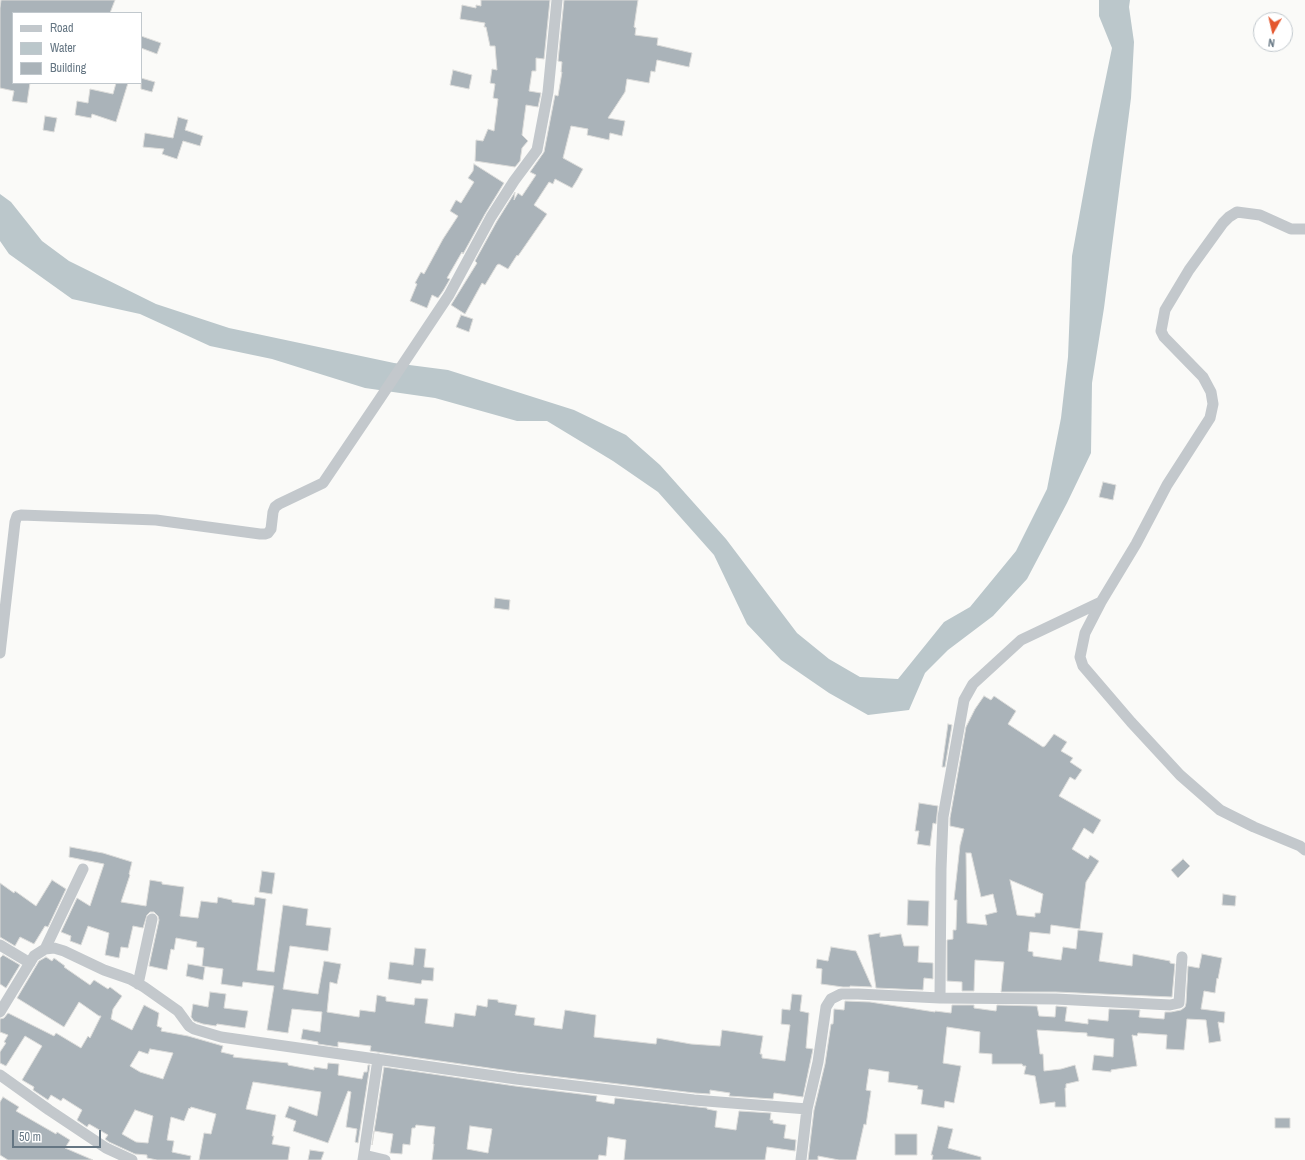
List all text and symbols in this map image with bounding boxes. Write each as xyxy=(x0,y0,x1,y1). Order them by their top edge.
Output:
legend xyxy=(12,12,142,84)
north arrow xyxy=(1253,12,1293,52)
text: Road xyxy=(50,20,74,36)
text: N xyxy=(1267,36,1276,50)
text: Water xyxy=(50,40,76,56)
text: Building xyxy=(50,60,86,76)
scale bar xyxy=(14,1122,103,1148)
text: 50 m xyxy=(19,1129,41,1145)

